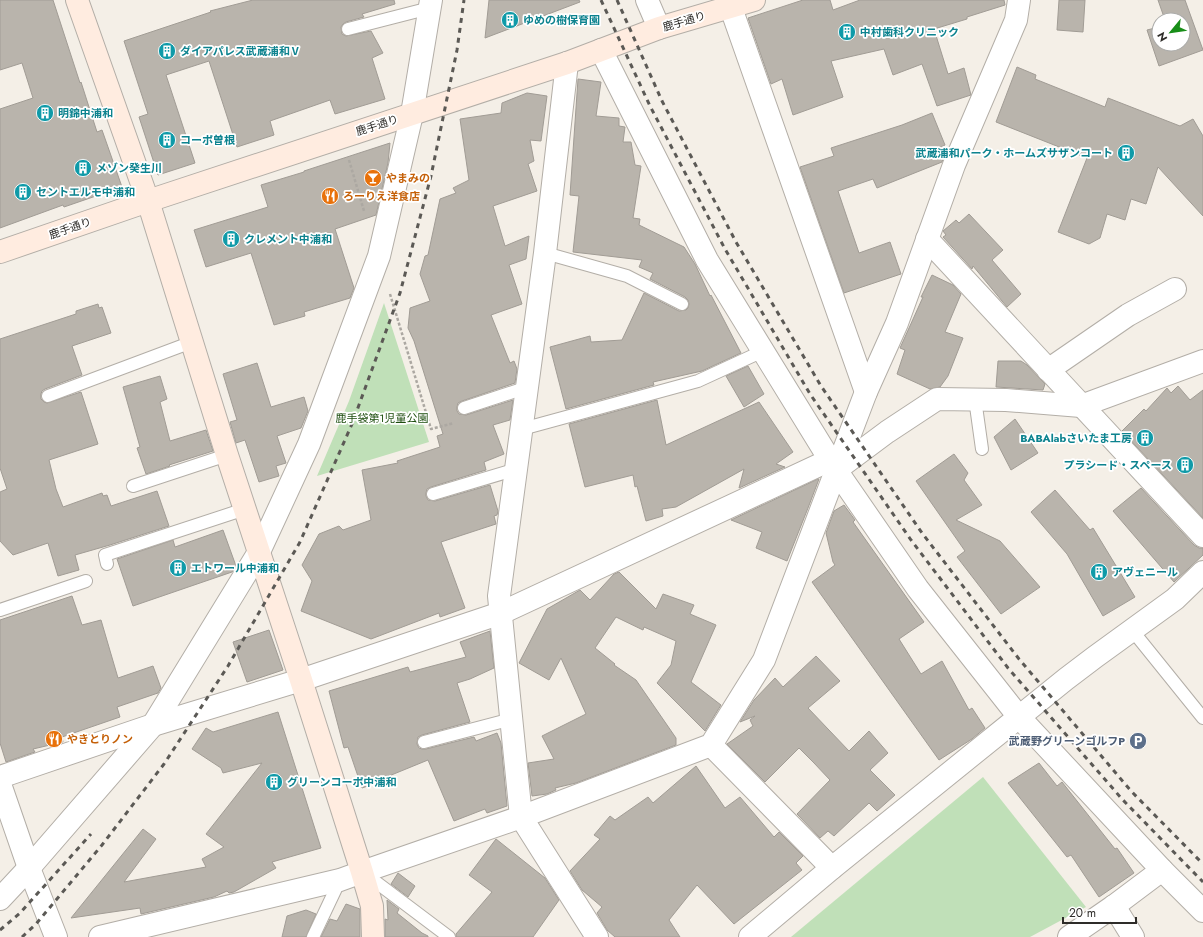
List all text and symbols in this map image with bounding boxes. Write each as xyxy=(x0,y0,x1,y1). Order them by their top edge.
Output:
street label: 鹿手通り xyxy=(661,7,707,35)
building icon: ゆめの樹保育園 xyxy=(500,10,520,30)
place label: ゆめの樹保育園 xyxy=(523,12,600,28)
north arrow xyxy=(1151,12,1191,52)
building icon: 中村歯科クリニック xyxy=(837,22,857,42)
place label: 中村歯科クリニック xyxy=(860,24,959,40)
text: N xyxy=(1153,29,1171,45)
building icon: ダイアパレス武蔵浦和Ⅴ xyxy=(157,41,177,61)
place label: ダイアパレス武蔵浦和Ⅴ xyxy=(180,43,301,59)
building icon: 明錦中浦和 xyxy=(35,103,55,123)
place label: 明錦中浦和 xyxy=(58,105,113,121)
street label: 鹿手通り xyxy=(354,111,400,139)
building icon: コーポ曽根 xyxy=(157,130,177,150)
place label: コーポ曽根 xyxy=(180,132,235,148)
building icon: 武蔵浦和パーク・ホームズサザンコート xyxy=(1116,143,1136,163)
place label: 武蔵浦和パーク・ホームズサザンコート xyxy=(916,145,1113,161)
building icon: メゾン癸生川 xyxy=(73,158,93,178)
place label: メゾン癸生川 xyxy=(96,160,162,176)
bar icon: やまみの xyxy=(363,168,383,188)
place label: やまみの xyxy=(386,170,430,186)
building icon: セントエルモ中浦和 xyxy=(13,182,33,202)
place label: セントエルモ中浦和 xyxy=(36,184,135,200)
restaurant icon: ろーりえ洋食店 xyxy=(320,186,340,206)
place label: ろーりえ洋食店 xyxy=(343,188,420,204)
street label: 鹿手通り xyxy=(47,213,93,243)
building icon: クレメント中浦和 xyxy=(221,229,241,249)
place label: クレメント中浦和 xyxy=(244,231,332,247)
park label: 鹿手袋第1児童公園 xyxy=(336,410,428,426)
building icon: BABAlabさいたま工房 xyxy=(1135,428,1155,448)
place label: BABAlabさいたま工房 xyxy=(1020,430,1132,446)
building icon: プラシード・スペース xyxy=(1175,455,1195,475)
place label: プラシード・スペース xyxy=(1064,457,1172,473)
building icon: エトワール中浦和 xyxy=(168,558,188,578)
place label: エトワール中浦和 xyxy=(191,560,279,576)
building icon: アヴェニール xyxy=(1089,562,1109,582)
place label: アヴェニール xyxy=(1112,564,1178,580)
restaurant icon: やきとりノン xyxy=(44,729,64,749)
place label: やきとりノン xyxy=(67,731,133,747)
parking icon: 武蔵野グリーンゴルフP xyxy=(1128,731,1148,751)
place label: 武蔵野グリーンゴルフP xyxy=(1009,733,1125,749)
building icon: グリーンコーポ中浦和 xyxy=(264,772,284,792)
place label: グリーンコーポ中浦和 xyxy=(287,774,396,790)
scale bar xyxy=(1063,899,1136,925)
text: 20 m xyxy=(1069,904,1096,922)

